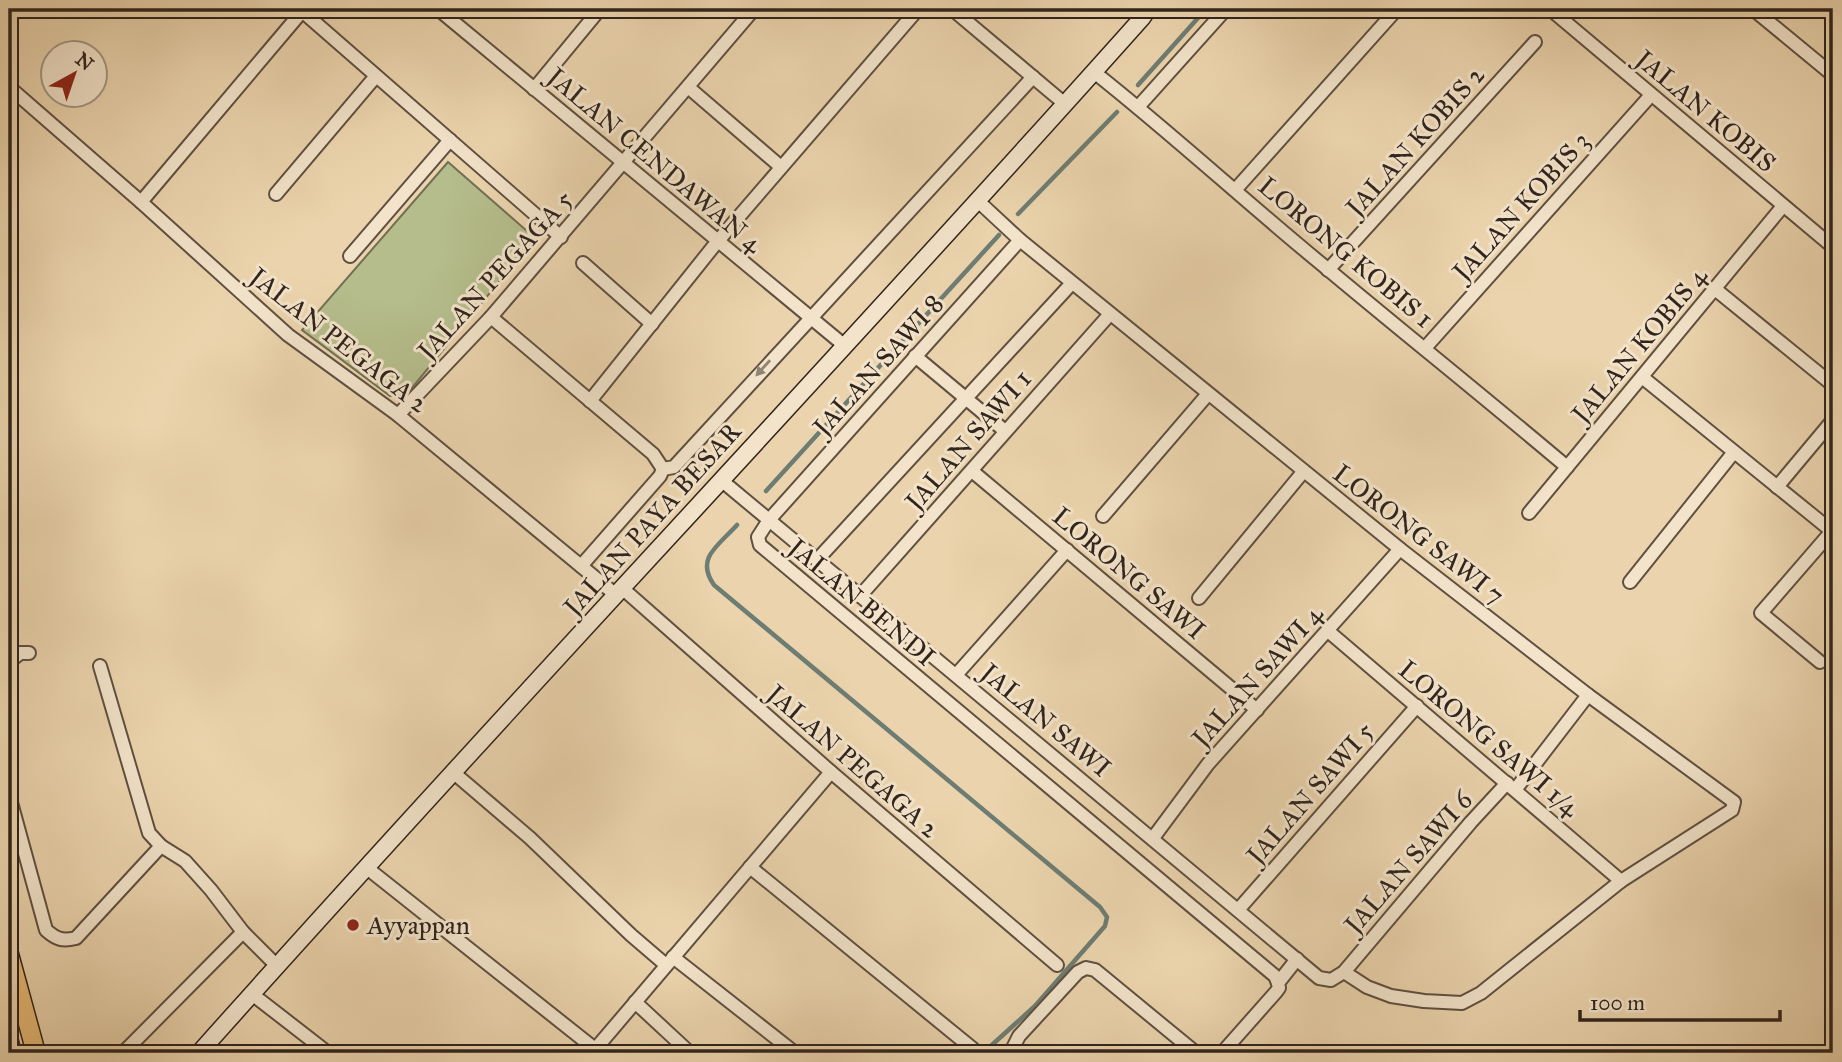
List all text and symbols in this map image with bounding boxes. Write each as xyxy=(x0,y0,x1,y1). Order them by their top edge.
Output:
north arrow xyxy=(38,38,108,108)
street label: JALAN KOBIS xyxy=(1627,41,1783,179)
text: N xyxy=(71,47,98,75)
street label: JALAN CENDAWAN 4 xyxy=(539,59,769,260)
street label: JALAN KOBIS 2 xyxy=(1337,59,1491,225)
street label: JALAN KOBIS 3 xyxy=(1444,125,1596,289)
street label: LORONG KOBIS 1 xyxy=(1252,170,1440,334)
street label: JALAN PEGAGA 5 xyxy=(409,184,579,368)
street label: JALAN PEGAGA 2 xyxy=(241,259,435,420)
street label: JALAN KOBIS 4 xyxy=(1563,260,1714,432)
street label: JALAN SAWI 8 xyxy=(804,288,950,445)
one-way arrow xyxy=(756,359,772,376)
street label: JALAN SAWI 1 xyxy=(896,363,1038,519)
street label: JALAN PAYA BESAR xyxy=(555,415,748,625)
street label: LORONG SAWI 7 xyxy=(1327,457,1511,611)
street label: LORONG SAWI xyxy=(1046,500,1212,646)
street label: JALAN BENDI xyxy=(780,529,942,673)
street label: JALAN SAWI 4 xyxy=(1183,598,1329,756)
street label: LORONG SAWI 1/4 xyxy=(1392,653,1586,823)
street label: JALAN SAWI xyxy=(972,654,1118,784)
street label: JALAN PEGAGA 2 xyxy=(758,676,946,844)
street label: JALAN SAWI 5 xyxy=(1238,715,1380,873)
street label: JALAN SAWI 6 xyxy=(1335,784,1479,942)
place label: Ayyappan xyxy=(366,909,470,941)
marker: Ayyappan xyxy=(345,917,361,933)
scale bar xyxy=(1580,978,1779,1022)
text: 100 m xyxy=(1590,990,1645,1016)

